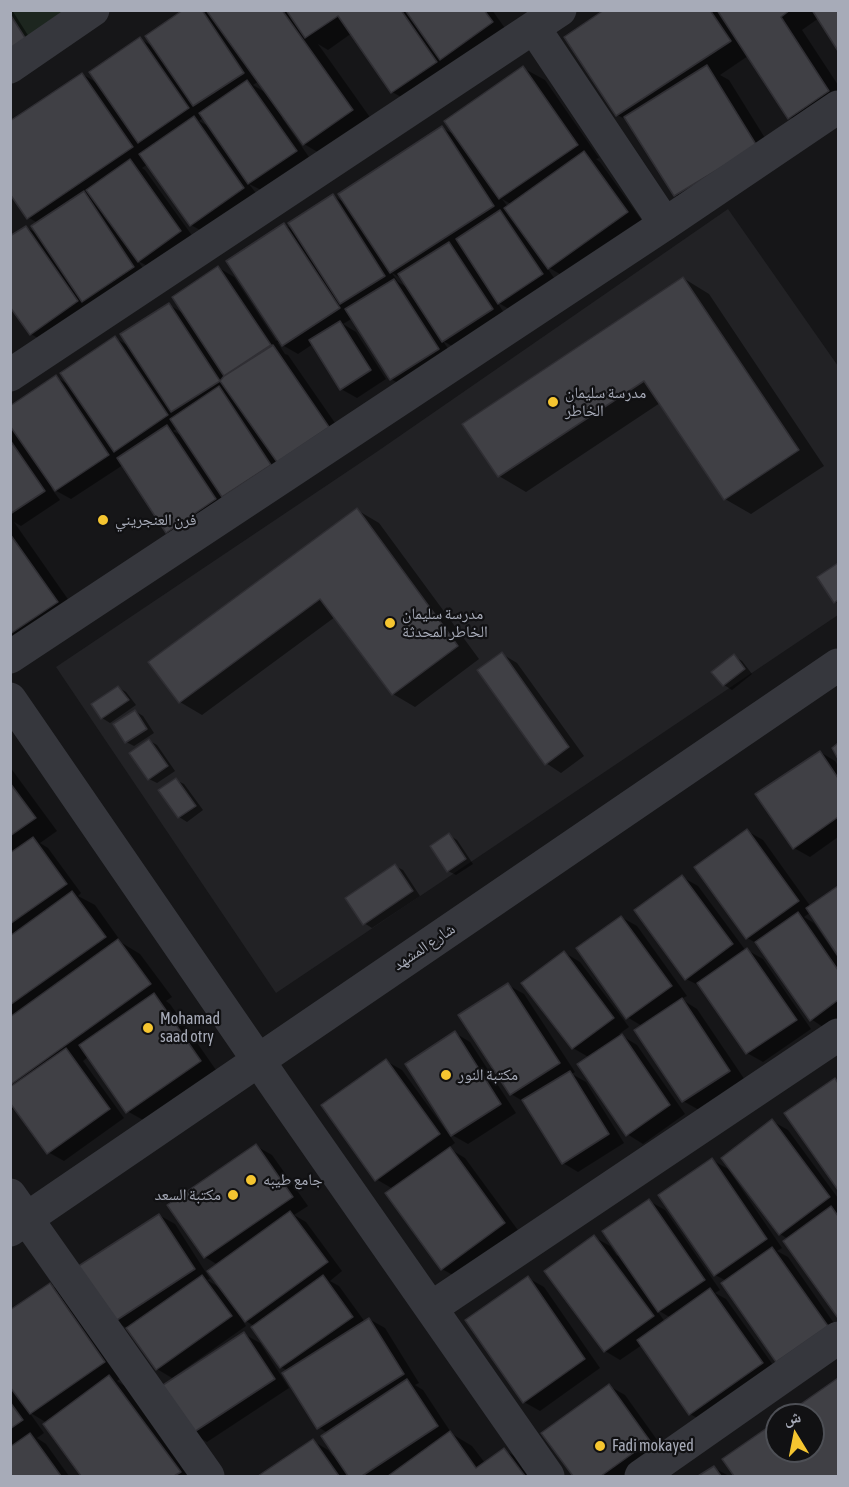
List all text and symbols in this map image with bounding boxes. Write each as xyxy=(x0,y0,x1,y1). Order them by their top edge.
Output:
place label: مدرسة سليمان الخاطر xyxy=(565,383,646,421)
marker: مدرسة سليمان الخاطر xyxy=(546,395,560,409)
place label: فرن العنجريني xyxy=(115,510,197,530)
marker: فرن العنجريني xyxy=(96,513,110,527)
place label: مدرسة سليمان الخاطر المحدثة xyxy=(402,604,488,642)
marker: مدرسة سليمان الخاطر المحدثة xyxy=(383,616,397,630)
street label: شارع المشهد xyxy=(389,919,459,975)
place label: Mohamad saad otry xyxy=(160,1009,220,1047)
marker: Mohamad saad otry xyxy=(141,1021,155,1035)
place label: مكتبة النور xyxy=(458,1065,518,1085)
marker: مكتبة النور xyxy=(439,1068,453,1082)
place label: جامع طيبه xyxy=(263,1170,323,1190)
marker: جامع طيبه xyxy=(244,1173,258,1187)
place label: مكتبة السعد xyxy=(154,1185,221,1205)
marker: مكتبة السعد xyxy=(226,1188,240,1202)
north arrow xyxy=(765,1403,825,1463)
text: ش xyxy=(782,1407,802,1428)
place label: Fadi mokayed xyxy=(612,1436,694,1456)
marker: Fadi mokayed xyxy=(593,1439,607,1453)

